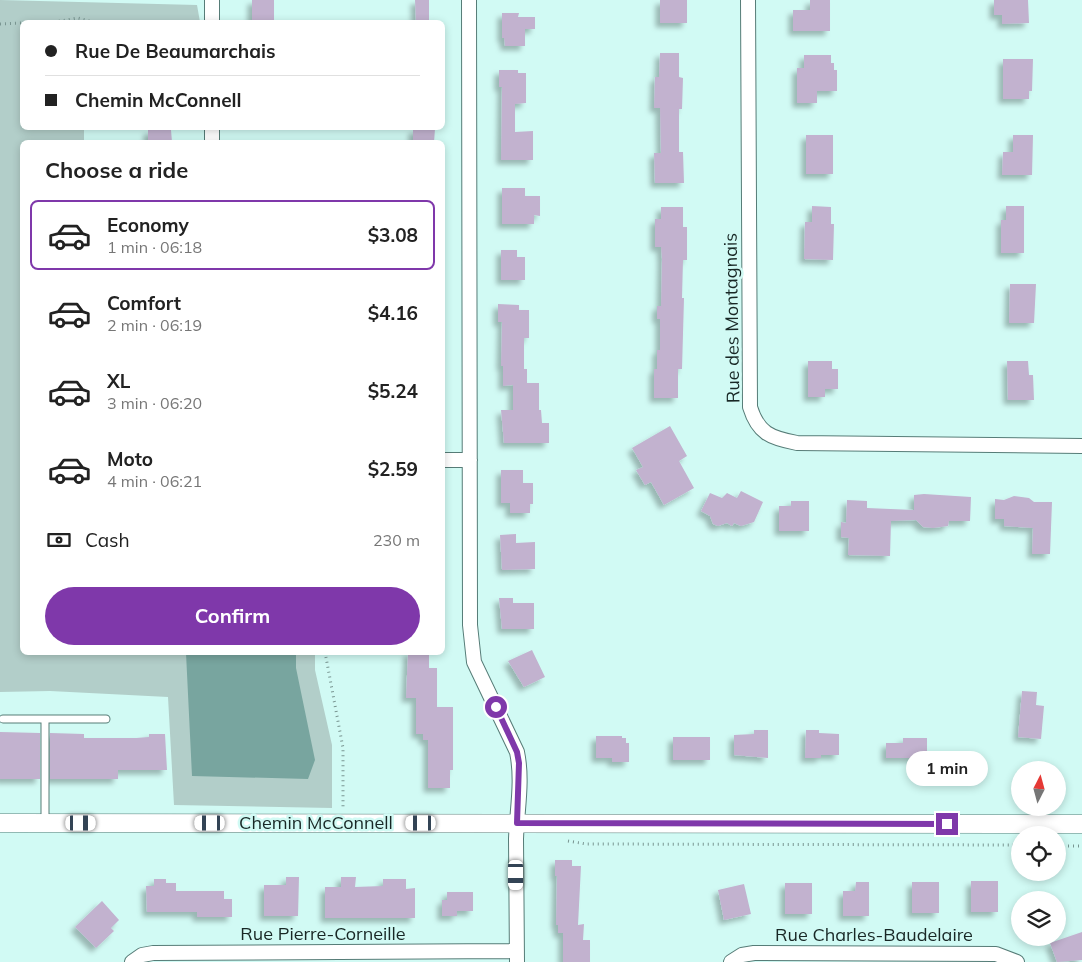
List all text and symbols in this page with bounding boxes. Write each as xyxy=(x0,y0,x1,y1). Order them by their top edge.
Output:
text: Rue De Beaumarchais xyxy=(75,39,275,63)
text: Chemin McConnell xyxy=(75,88,242,112)
text: Choose a ride xyxy=(45,156,188,184)
icon: car xyxy=(47,213,92,258)
text: Economy xyxy=(107,213,189,237)
text: $3.08 xyxy=(368,223,418,247)
street label: Rue des Montagnais xyxy=(719,233,744,403)
text: 1 min · 06:18 xyxy=(107,237,202,257)
icon: car xyxy=(47,291,92,336)
text: Comfort xyxy=(107,291,181,315)
text: $4.16 xyxy=(368,301,418,325)
text: 2 min · 06:19 xyxy=(107,315,202,335)
icon: car xyxy=(47,369,92,414)
text: XL xyxy=(107,369,130,393)
text: $5.24 xyxy=(368,379,418,403)
text: 3 min · 06:20 xyxy=(107,393,202,413)
icon: car xyxy=(47,447,92,492)
text: Moto xyxy=(107,447,153,471)
text: $2.59 xyxy=(368,457,418,481)
text: 4 min · 06:21 xyxy=(107,471,202,491)
icon: cash xyxy=(45,526,73,554)
text: Cash xyxy=(85,528,130,552)
text: 230 m xyxy=(373,530,420,550)
button: Confirm xyxy=(45,587,420,645)
route start xyxy=(485,696,507,718)
callout: 1 min xyxy=(906,752,988,786)
text: 1 min xyxy=(926,758,968,778)
north arrow xyxy=(1011,761,1066,816)
map controls xyxy=(1011,761,1066,946)
street label: Chemin McConnell xyxy=(239,811,393,834)
route end xyxy=(936,813,958,835)
car xyxy=(66,816,96,831)
car xyxy=(195,816,225,831)
car xyxy=(406,816,436,831)
button: locate xyxy=(1011,826,1066,881)
car xyxy=(508,860,523,890)
button: layers xyxy=(1011,891,1066,946)
street label: Rue Pierre-Corneille xyxy=(240,922,406,945)
street label: Rue Charles-Baudelaire xyxy=(775,923,973,946)

